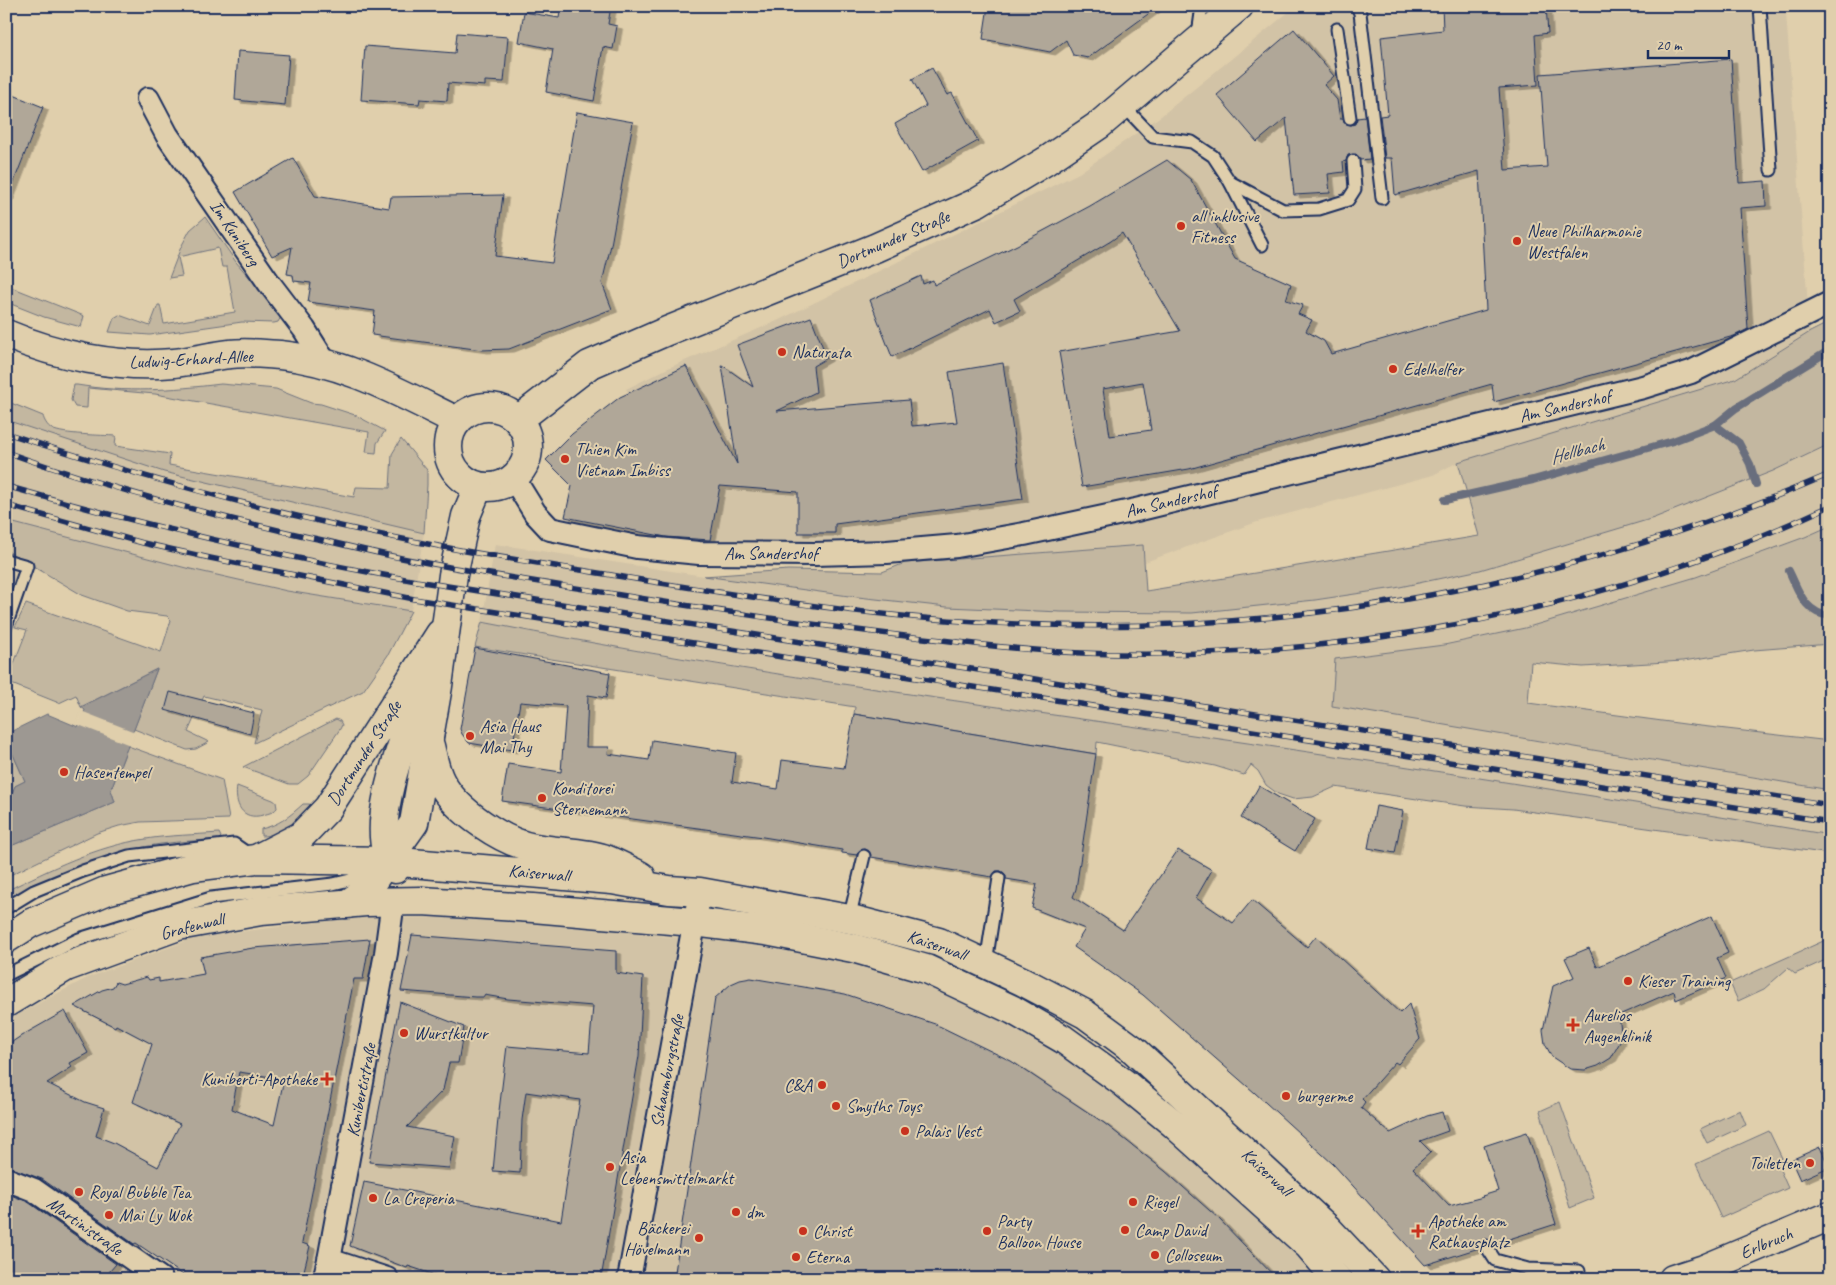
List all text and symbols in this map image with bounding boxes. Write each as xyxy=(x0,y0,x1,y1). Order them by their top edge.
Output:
scale bar xyxy=(1648,28,1730,60)
text: 20 m xyxy=(1656,36,1683,55)
street label: Im Kuniberg xyxy=(205,196,266,271)
street label: Dortmunder Straße xyxy=(833,205,954,273)
place label: all inklusive Fitness xyxy=(1191,205,1260,248)
marker: all inklusive Fitness xyxy=(1175,220,1187,232)
place label: Neue Philharmonie Westfalen xyxy=(1527,220,1642,263)
marker: Neue Philharmonie Westfalen xyxy=(1511,235,1523,247)
place label: Naturata xyxy=(792,341,852,363)
street label: Ludwig-Erhard-Allee xyxy=(129,345,255,373)
marker: Naturata xyxy=(776,346,788,358)
place label: Edelhelfer xyxy=(1403,358,1465,380)
marker: Edelhelfer xyxy=(1387,363,1399,375)
street label: Am Sandershof xyxy=(1517,384,1617,427)
water label: Hellbach xyxy=(1547,432,1608,470)
place label: Thien Kim Vietnam Imbiss xyxy=(575,438,672,481)
marker: Thien Kim Vietnam Imbiss xyxy=(559,453,571,465)
street label: Am Sandershof xyxy=(1123,479,1223,522)
street label: Am Sandershof xyxy=(724,542,821,564)
street label: Dortmunder Straße xyxy=(322,696,407,809)
place label: Asia Haus Mai Thy xyxy=(480,715,542,758)
marker: Asia Haus Mai Thy xyxy=(464,730,476,742)
place label: Hasentempel xyxy=(74,761,153,783)
marker: Hasentempel xyxy=(58,766,70,778)
place label: Konditorei Sternemann xyxy=(552,777,628,820)
marker: Konditorei Sternemann xyxy=(536,792,548,804)
street label: Kaiserwall xyxy=(508,859,573,887)
street label: Grafenwall xyxy=(158,907,229,945)
street label: Kaiserwall xyxy=(904,925,972,966)
place label: Kieser Training xyxy=(1638,970,1732,992)
marker: Kieser Training xyxy=(1622,975,1634,987)
place label: Aurelios Augenklinik xyxy=(1584,1004,1652,1047)
street label: Schaumburgstraße xyxy=(645,1012,689,1129)
marker: Aurelios Augenklinik xyxy=(1566,1018,1580,1032)
place label: Wurstkultur xyxy=(414,1022,490,1044)
marker: Wurstkultur xyxy=(398,1027,410,1039)
street label: Kunibertistraße xyxy=(341,1040,381,1138)
place label: Kuniberti-Apotheke xyxy=(201,1068,318,1090)
marker: Kuniberti-Apotheke xyxy=(321,1073,333,1085)
place label: C&A xyxy=(784,1074,813,1096)
marker: C&A xyxy=(816,1079,828,1091)
place label: burgerme xyxy=(1296,1085,1354,1107)
marker: burgerme xyxy=(1280,1090,1292,1102)
place label: Smyths Toys xyxy=(846,1095,923,1117)
marker: Smyths Toys xyxy=(830,1100,842,1112)
place label: Palais Vest xyxy=(915,1120,983,1142)
marker: Palais Vest xyxy=(899,1125,911,1137)
street label: Kaiserwall xyxy=(1237,1143,1299,1203)
place label: Asia Lebensmittelmarkt xyxy=(620,1146,735,1189)
place label: Toiletten xyxy=(1749,1152,1801,1174)
marker: Toiletten xyxy=(1804,1157,1816,1169)
marker: Asia Lebensmittelmarkt xyxy=(604,1161,616,1173)
place label: Royal Bubble Tea xyxy=(89,1181,192,1203)
marker: Royal Bubble Tea xyxy=(73,1186,85,1198)
place label: La Creperia xyxy=(383,1187,455,1209)
place label: Riegel xyxy=(1143,1191,1180,1213)
street label: Martinistraße xyxy=(43,1192,128,1261)
marker: La Creperia xyxy=(367,1192,379,1204)
marker: Riegel xyxy=(1127,1196,1139,1208)
place label: dm xyxy=(746,1201,765,1223)
place label: Mai Ly Wok xyxy=(119,1204,193,1226)
marker: dm xyxy=(730,1206,742,1218)
marker: Mai Ly Wok xyxy=(103,1209,115,1221)
place label: Party Balloon House xyxy=(997,1210,1082,1253)
place label: Apotheke am Rathausplatz xyxy=(1428,1210,1511,1253)
place label: Bäckerei Hövelmann xyxy=(624,1217,692,1260)
place label: Camp David xyxy=(1135,1219,1210,1241)
place label: Christ xyxy=(813,1220,854,1242)
street label: Erlbruch xyxy=(1737,1222,1796,1264)
marker: Camp David xyxy=(1119,1224,1131,1236)
marker: Christ xyxy=(797,1225,809,1237)
marker: Party Balloon House xyxy=(981,1225,993,1237)
marker: Apotheke am Rathausplatz xyxy=(1412,1225,1424,1237)
marker: Bäckerei Hövelmann xyxy=(693,1232,705,1244)
place label: Colloseum xyxy=(1165,1244,1223,1266)
place label: Eterna xyxy=(806,1246,851,1268)
marker: Colloseum xyxy=(1149,1249,1161,1261)
marker: Eterna xyxy=(790,1251,802,1263)

